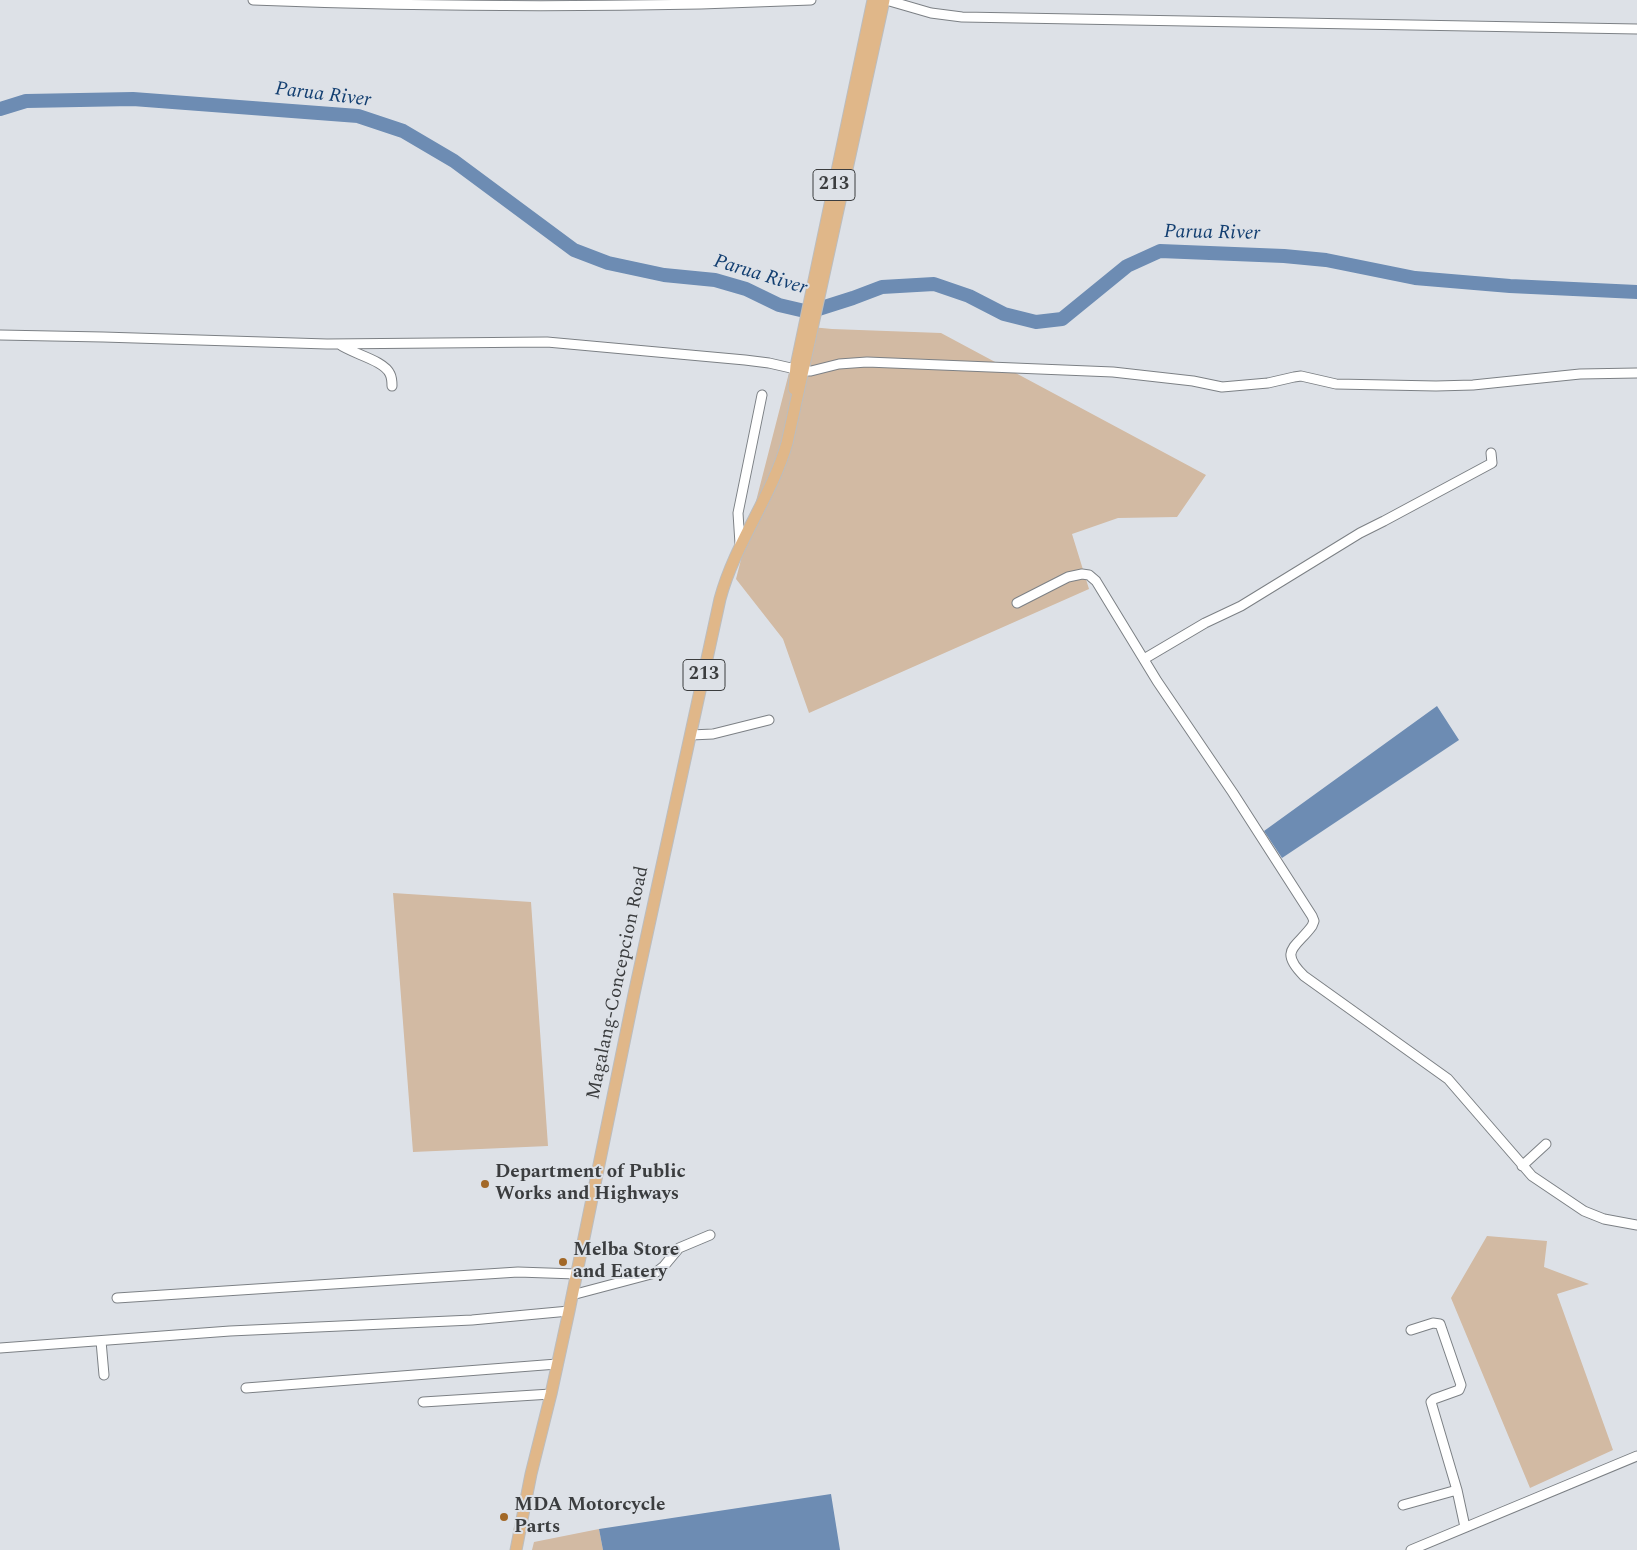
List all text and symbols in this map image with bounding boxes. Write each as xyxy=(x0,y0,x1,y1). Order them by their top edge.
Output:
water label: Parua River xyxy=(274,78,372,114)
road number: 213 xyxy=(813,170,855,200)
water label: Parua River xyxy=(1164,221,1260,247)
water label: Parua River xyxy=(710,250,810,302)
road number: 213 xyxy=(683,660,725,690)
street label: Magalang-Concepcion Road xyxy=(583,864,655,1102)
place label: Department of Public Works and Highways xyxy=(495,1162,686,1206)
marker: Department of Public Works and Highways xyxy=(479,1178,491,1190)
place label: Melba Store and Eatery xyxy=(573,1240,679,1284)
marker: Melba Store and Eatery xyxy=(557,1256,569,1268)
place label: MDA Motorcycle Parts xyxy=(514,1495,665,1539)
marker: MDA Motorcycle Parts xyxy=(498,1511,510,1523)

